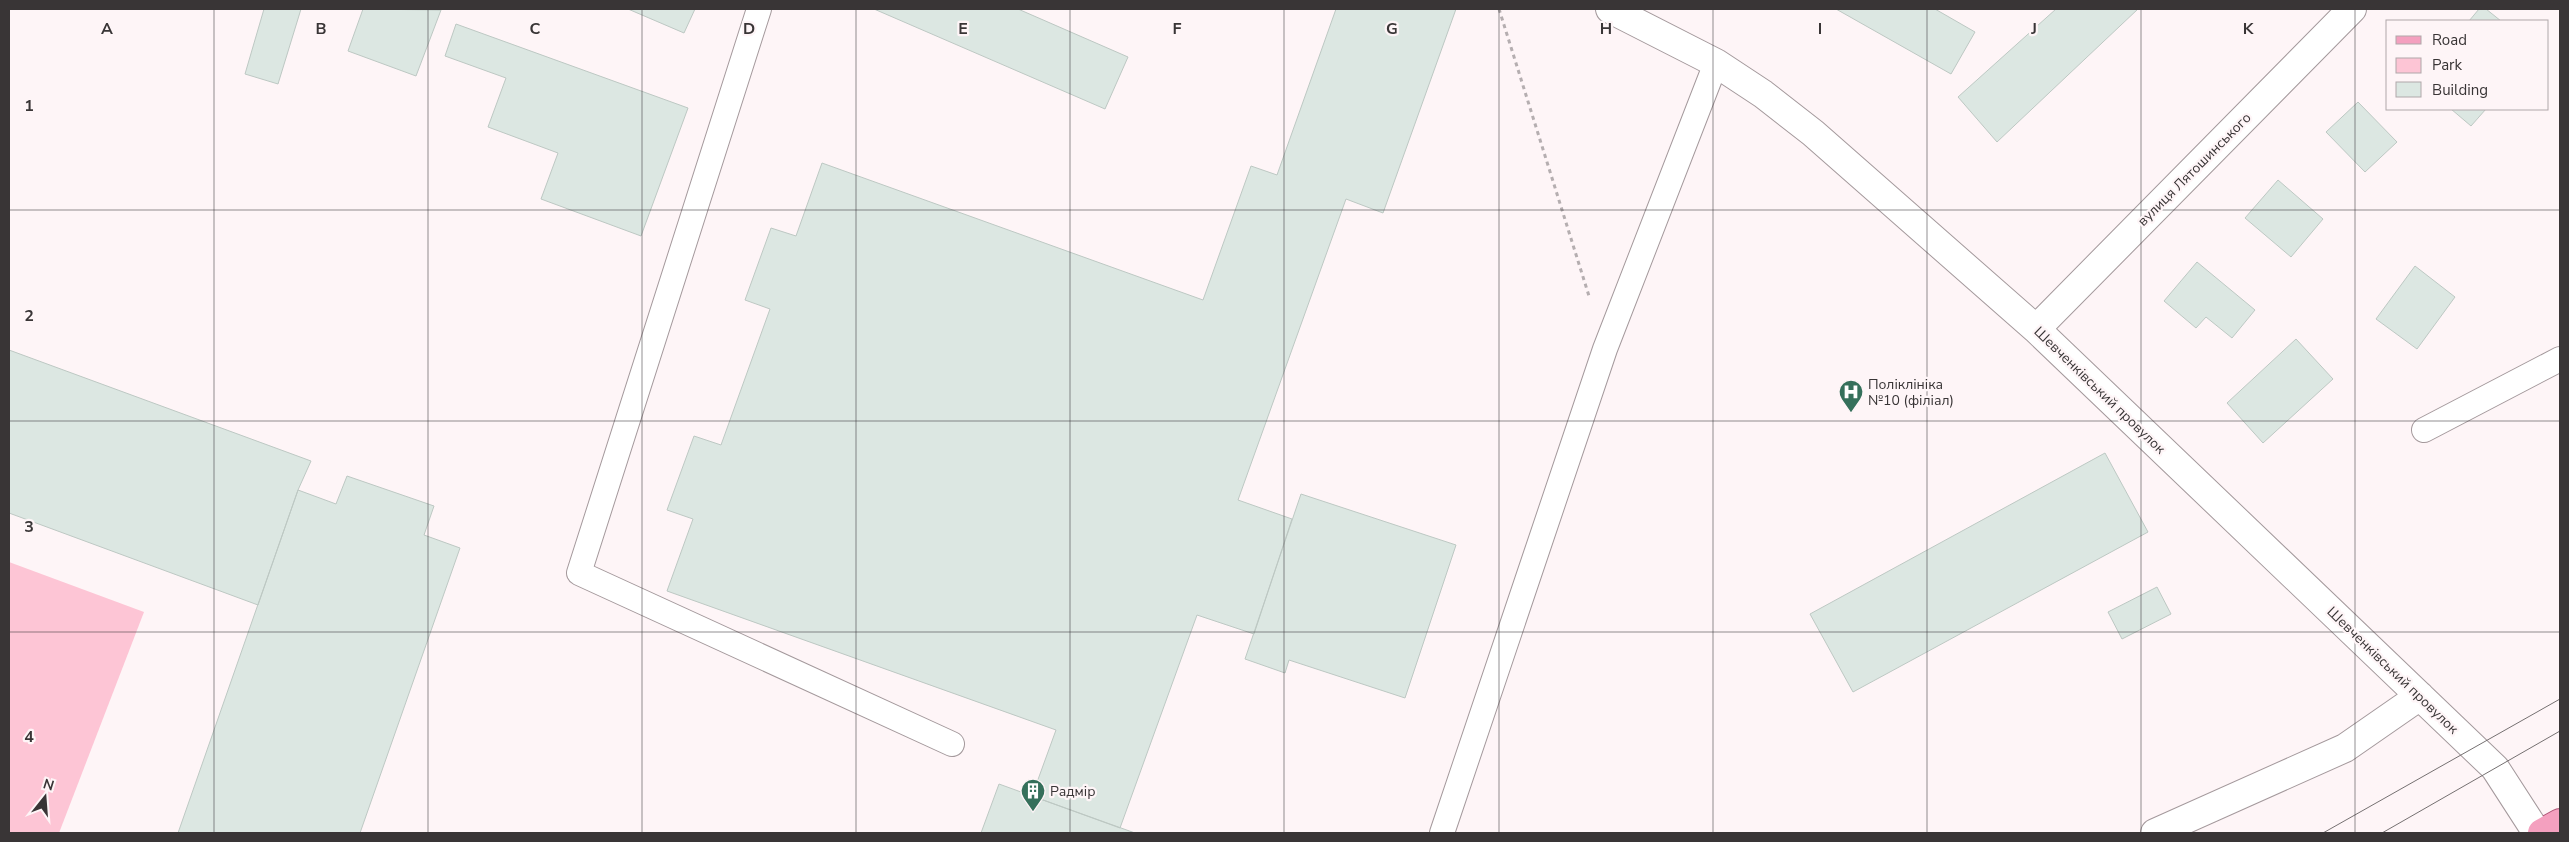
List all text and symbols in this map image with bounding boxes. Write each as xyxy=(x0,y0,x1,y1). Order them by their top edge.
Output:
text: A xyxy=(101,18,113,40)
text: B xyxy=(315,18,327,40)
text: C xyxy=(530,18,541,40)
text: D xyxy=(743,18,755,40)
text: E xyxy=(958,18,968,40)
text: F xyxy=(1173,18,1182,40)
text: G xyxy=(1386,18,1398,40)
text: H xyxy=(1600,18,1612,40)
text: I xyxy=(1818,18,1822,40)
text: J xyxy=(2030,18,2037,40)
text: K xyxy=(2243,18,2255,40)
legend xyxy=(2386,20,2549,110)
text: Road xyxy=(2432,30,2467,50)
text: Park xyxy=(2432,55,2462,75)
text: Building xyxy=(2432,80,2488,100)
text: 1 xyxy=(24,95,34,117)
street label: вулиця Лятошинського xyxy=(2133,108,2255,230)
text: 2 xyxy=(24,305,34,327)
street label: Шевченківський провулок xyxy=(2030,322,2170,459)
place label: Поліклініка №10 (філіал) xyxy=(1868,375,1954,410)
hospital icon: Поліклініка №10 (філіал) xyxy=(1838,379,1864,413)
text: 3 xyxy=(24,516,34,538)
street label: Шевченківський провулок xyxy=(2323,602,2463,739)
text: 4 xyxy=(24,726,34,748)
north arrow xyxy=(20,772,70,822)
text: N xyxy=(41,774,56,796)
building icon: Радмір xyxy=(1020,778,1046,812)
place label: Радмір xyxy=(1050,782,1095,801)

